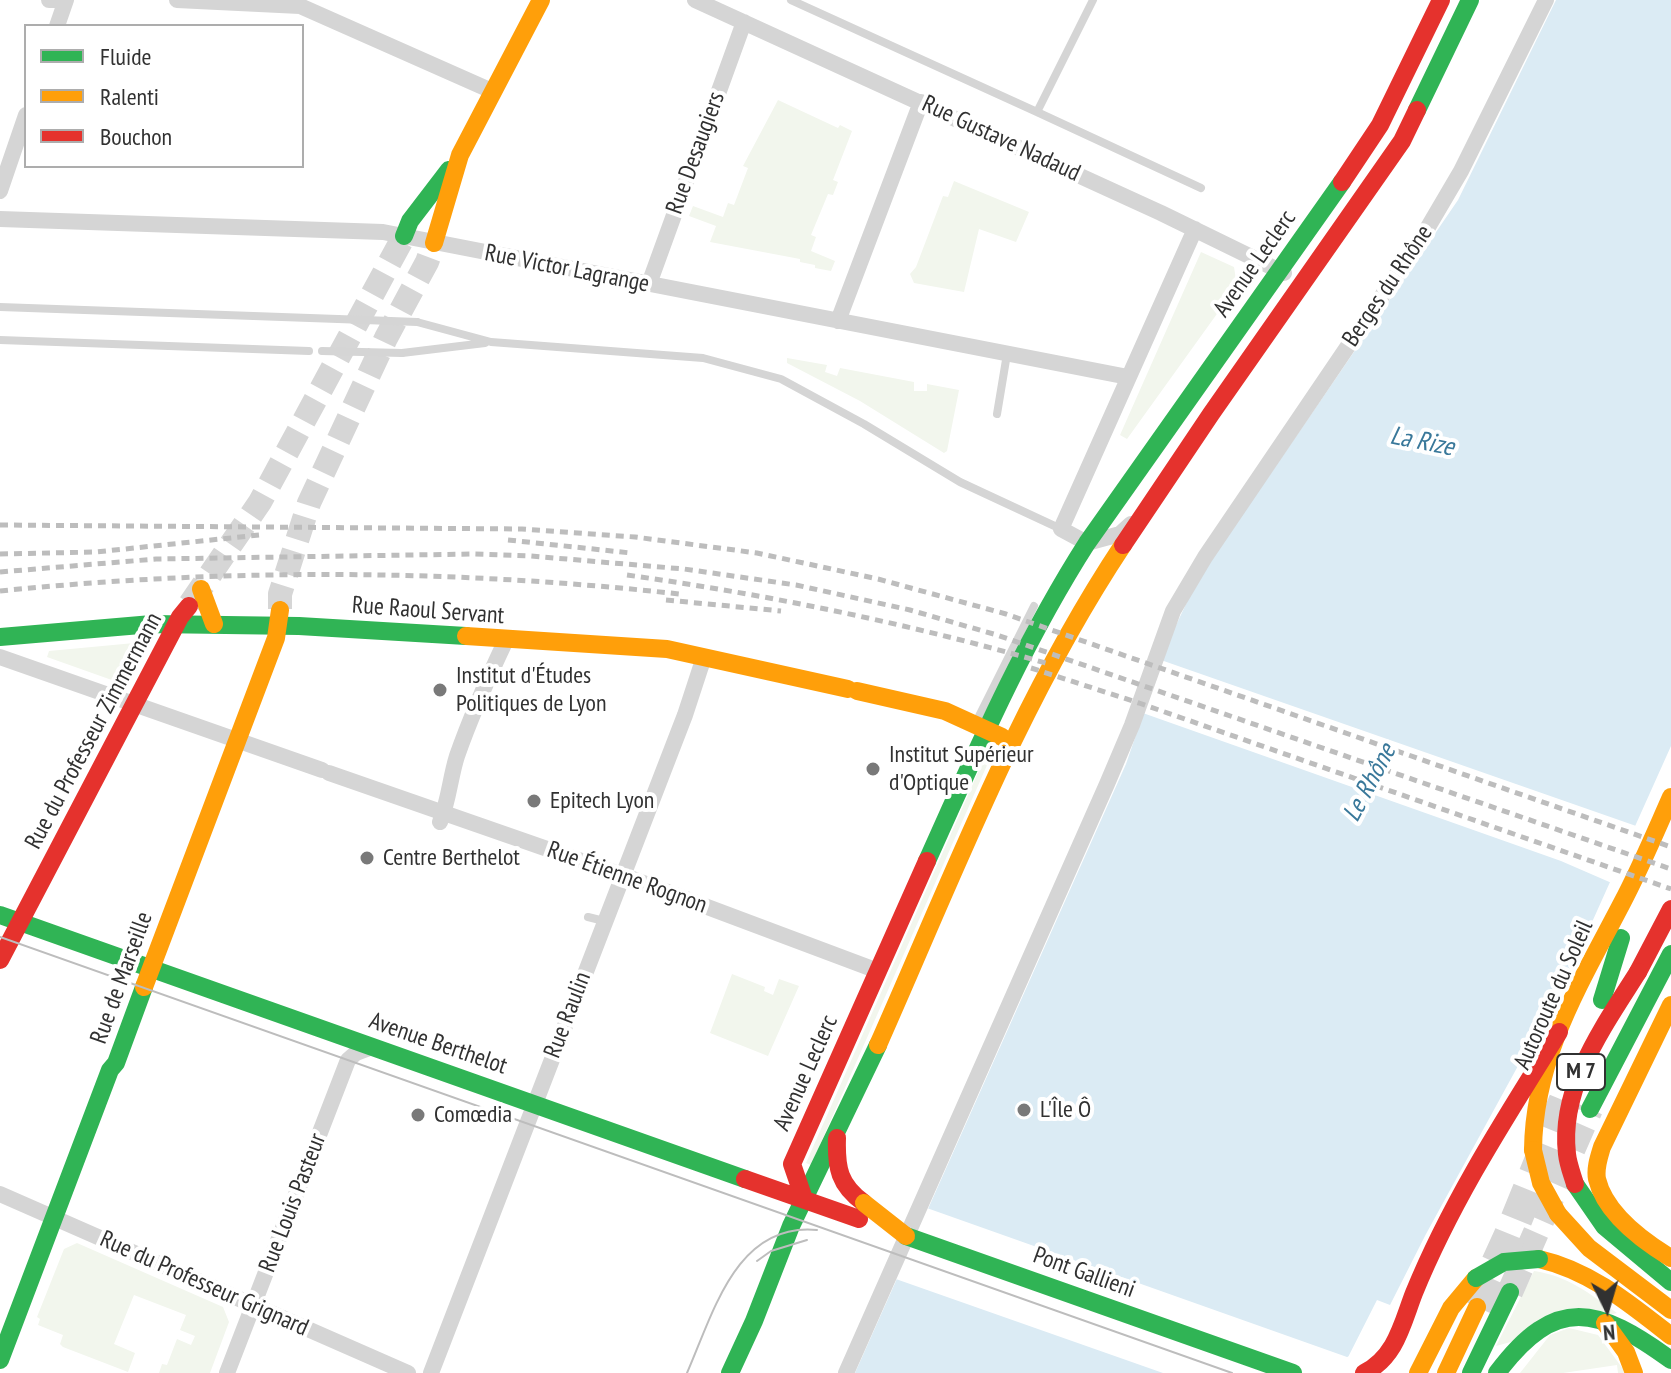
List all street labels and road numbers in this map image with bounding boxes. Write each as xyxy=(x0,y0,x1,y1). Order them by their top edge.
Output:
street label: Rue Desaugiers xyxy=(661,88,731,218)
street label: Rue Gustave Nadaud xyxy=(917,90,1085,188)
street label: Avenue Leclerc xyxy=(1208,205,1302,323)
street label: Berges du Rhône xyxy=(1337,220,1439,352)
street label: Rue Victor Lagrange xyxy=(482,239,652,299)
street label: Rue Raoul Servant xyxy=(351,591,505,631)
street label: Rue du Professeur Zimmermann xyxy=(19,608,169,854)
street label: Rue Étienne Rognon xyxy=(543,836,711,920)
street label: Rue de Marseille xyxy=(85,908,159,1048)
street label: Autoroute du Soleil xyxy=(1508,916,1600,1074)
street label: Rue Raulin xyxy=(538,968,598,1062)
street label: Avenue Berthelot xyxy=(365,1007,511,1081)
street label: Avenue Leclerc xyxy=(768,1011,844,1135)
road number: M 7 xyxy=(1557,1054,1605,1090)
street label: Rue Louis Pasteur xyxy=(253,1130,333,1276)
street label: Rue du Professeur Grignard xyxy=(95,1225,313,1343)
street label: Pont Gallieni xyxy=(1029,1241,1139,1305)

